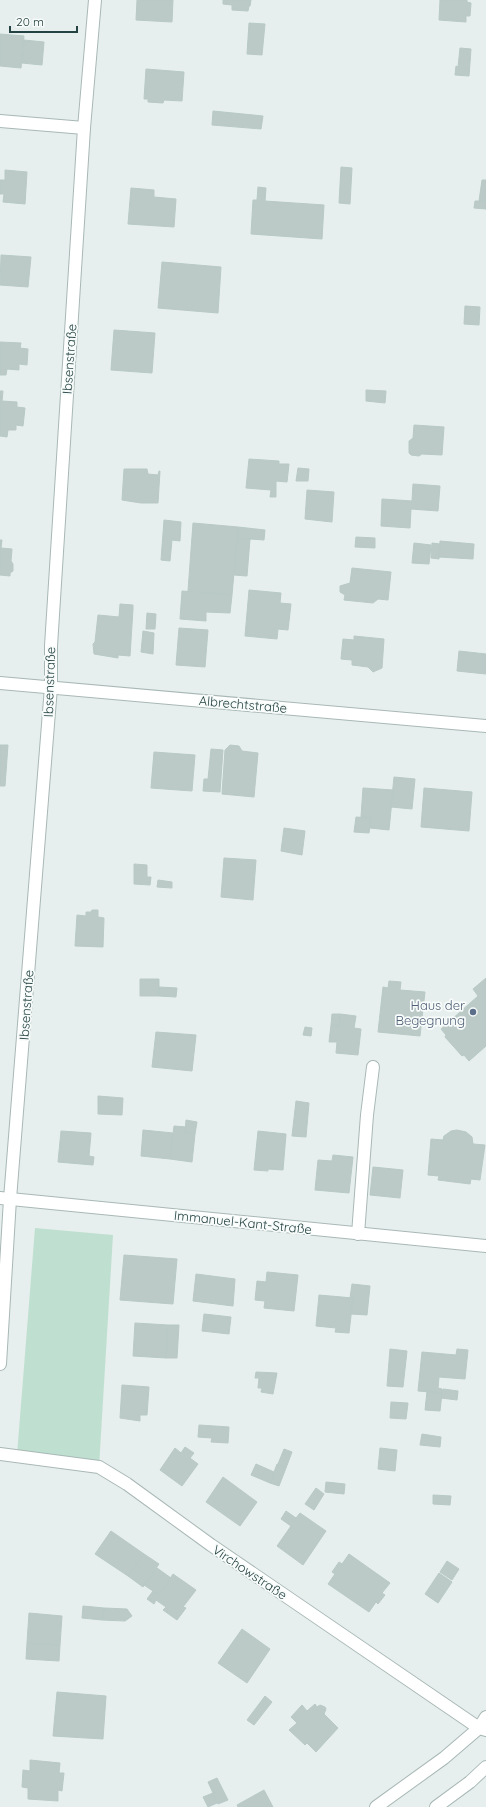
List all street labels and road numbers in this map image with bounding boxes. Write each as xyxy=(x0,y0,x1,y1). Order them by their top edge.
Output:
street label: Ibsenstraße xyxy=(59,323,79,395)
street label: Ibsenstraße xyxy=(40,646,58,718)
street label: Albrechtstraße xyxy=(198,692,288,716)
street label: Ibsenstraße xyxy=(16,969,36,1041)
street label: Immanuel-Kant-Straße xyxy=(173,1207,313,1237)
street label: Virchowstraße xyxy=(210,1541,290,1603)

